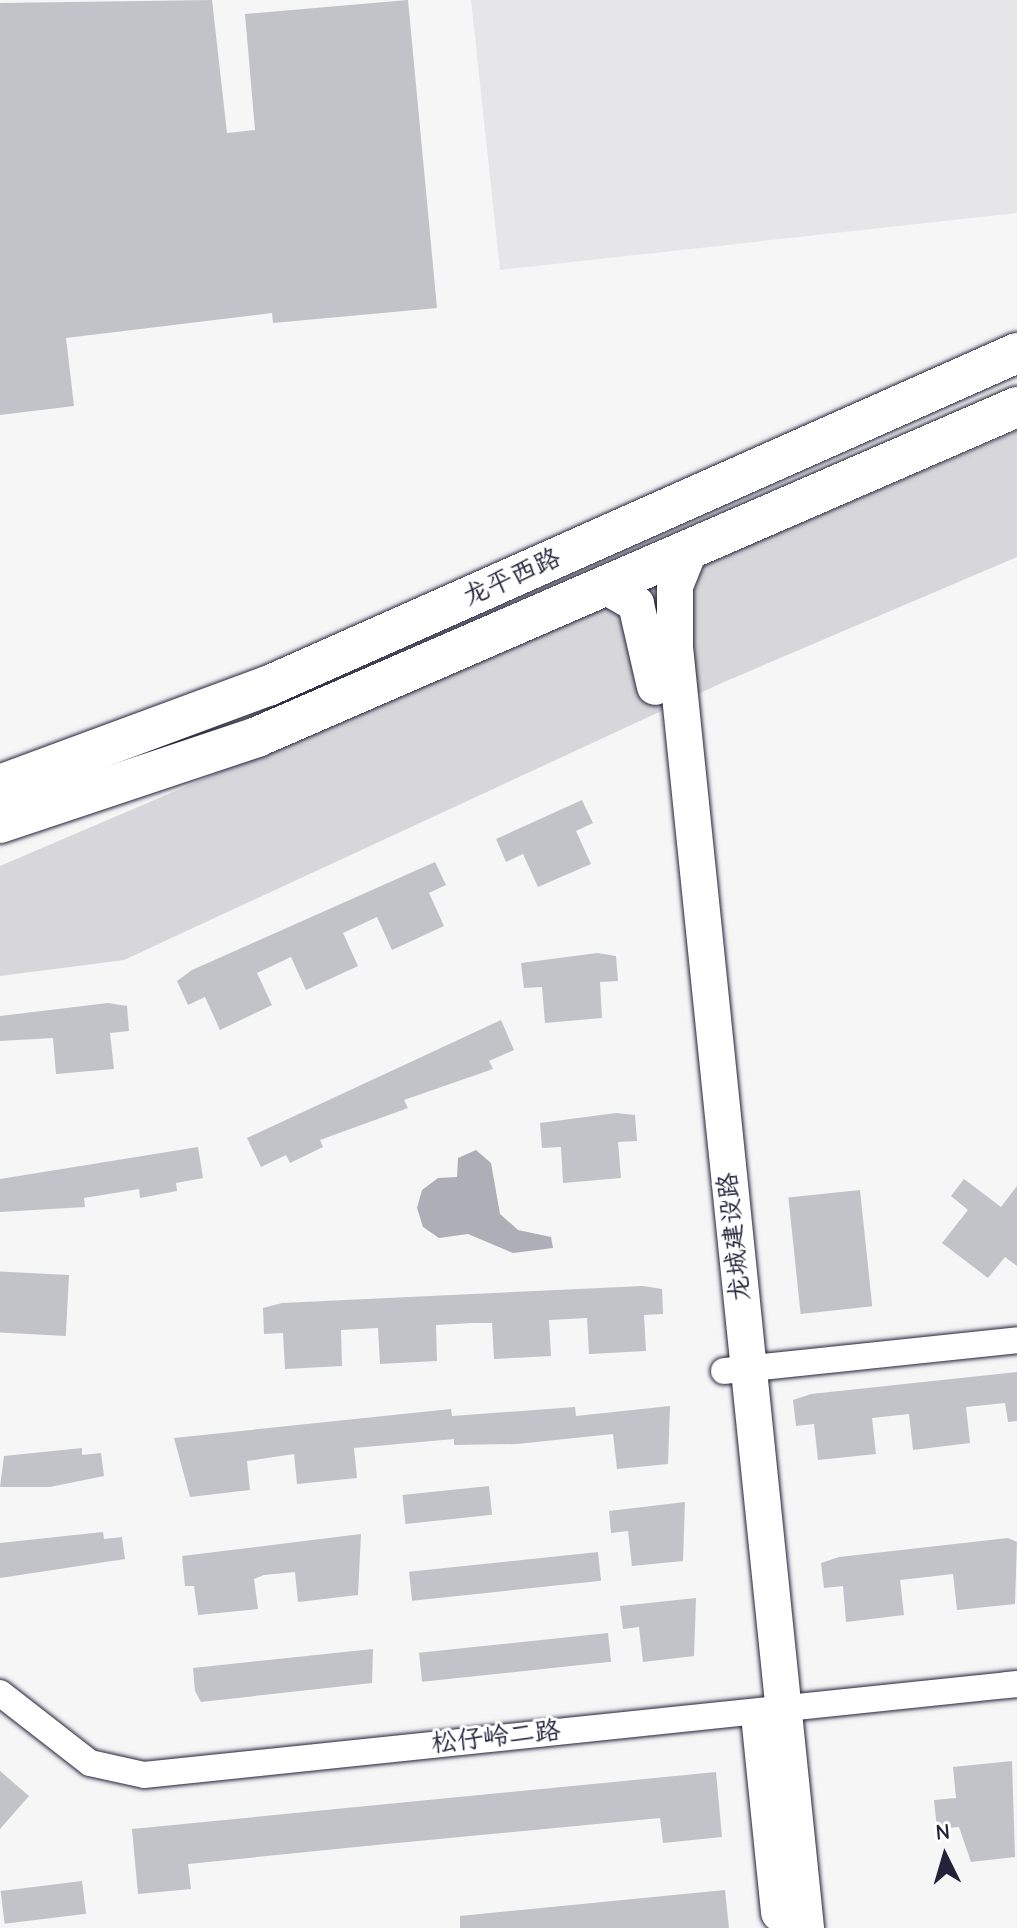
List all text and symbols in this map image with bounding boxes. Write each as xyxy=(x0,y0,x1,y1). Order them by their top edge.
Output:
street label: 龙平西路 xyxy=(458,543,566,613)
street label: 龙城建设路 xyxy=(713,1171,757,1303)
street label: 松仔岭二路 xyxy=(430,1716,562,1760)
north arrow xyxy=(905,1816,985,1896)
text: N xyxy=(935,1819,951,1846)

